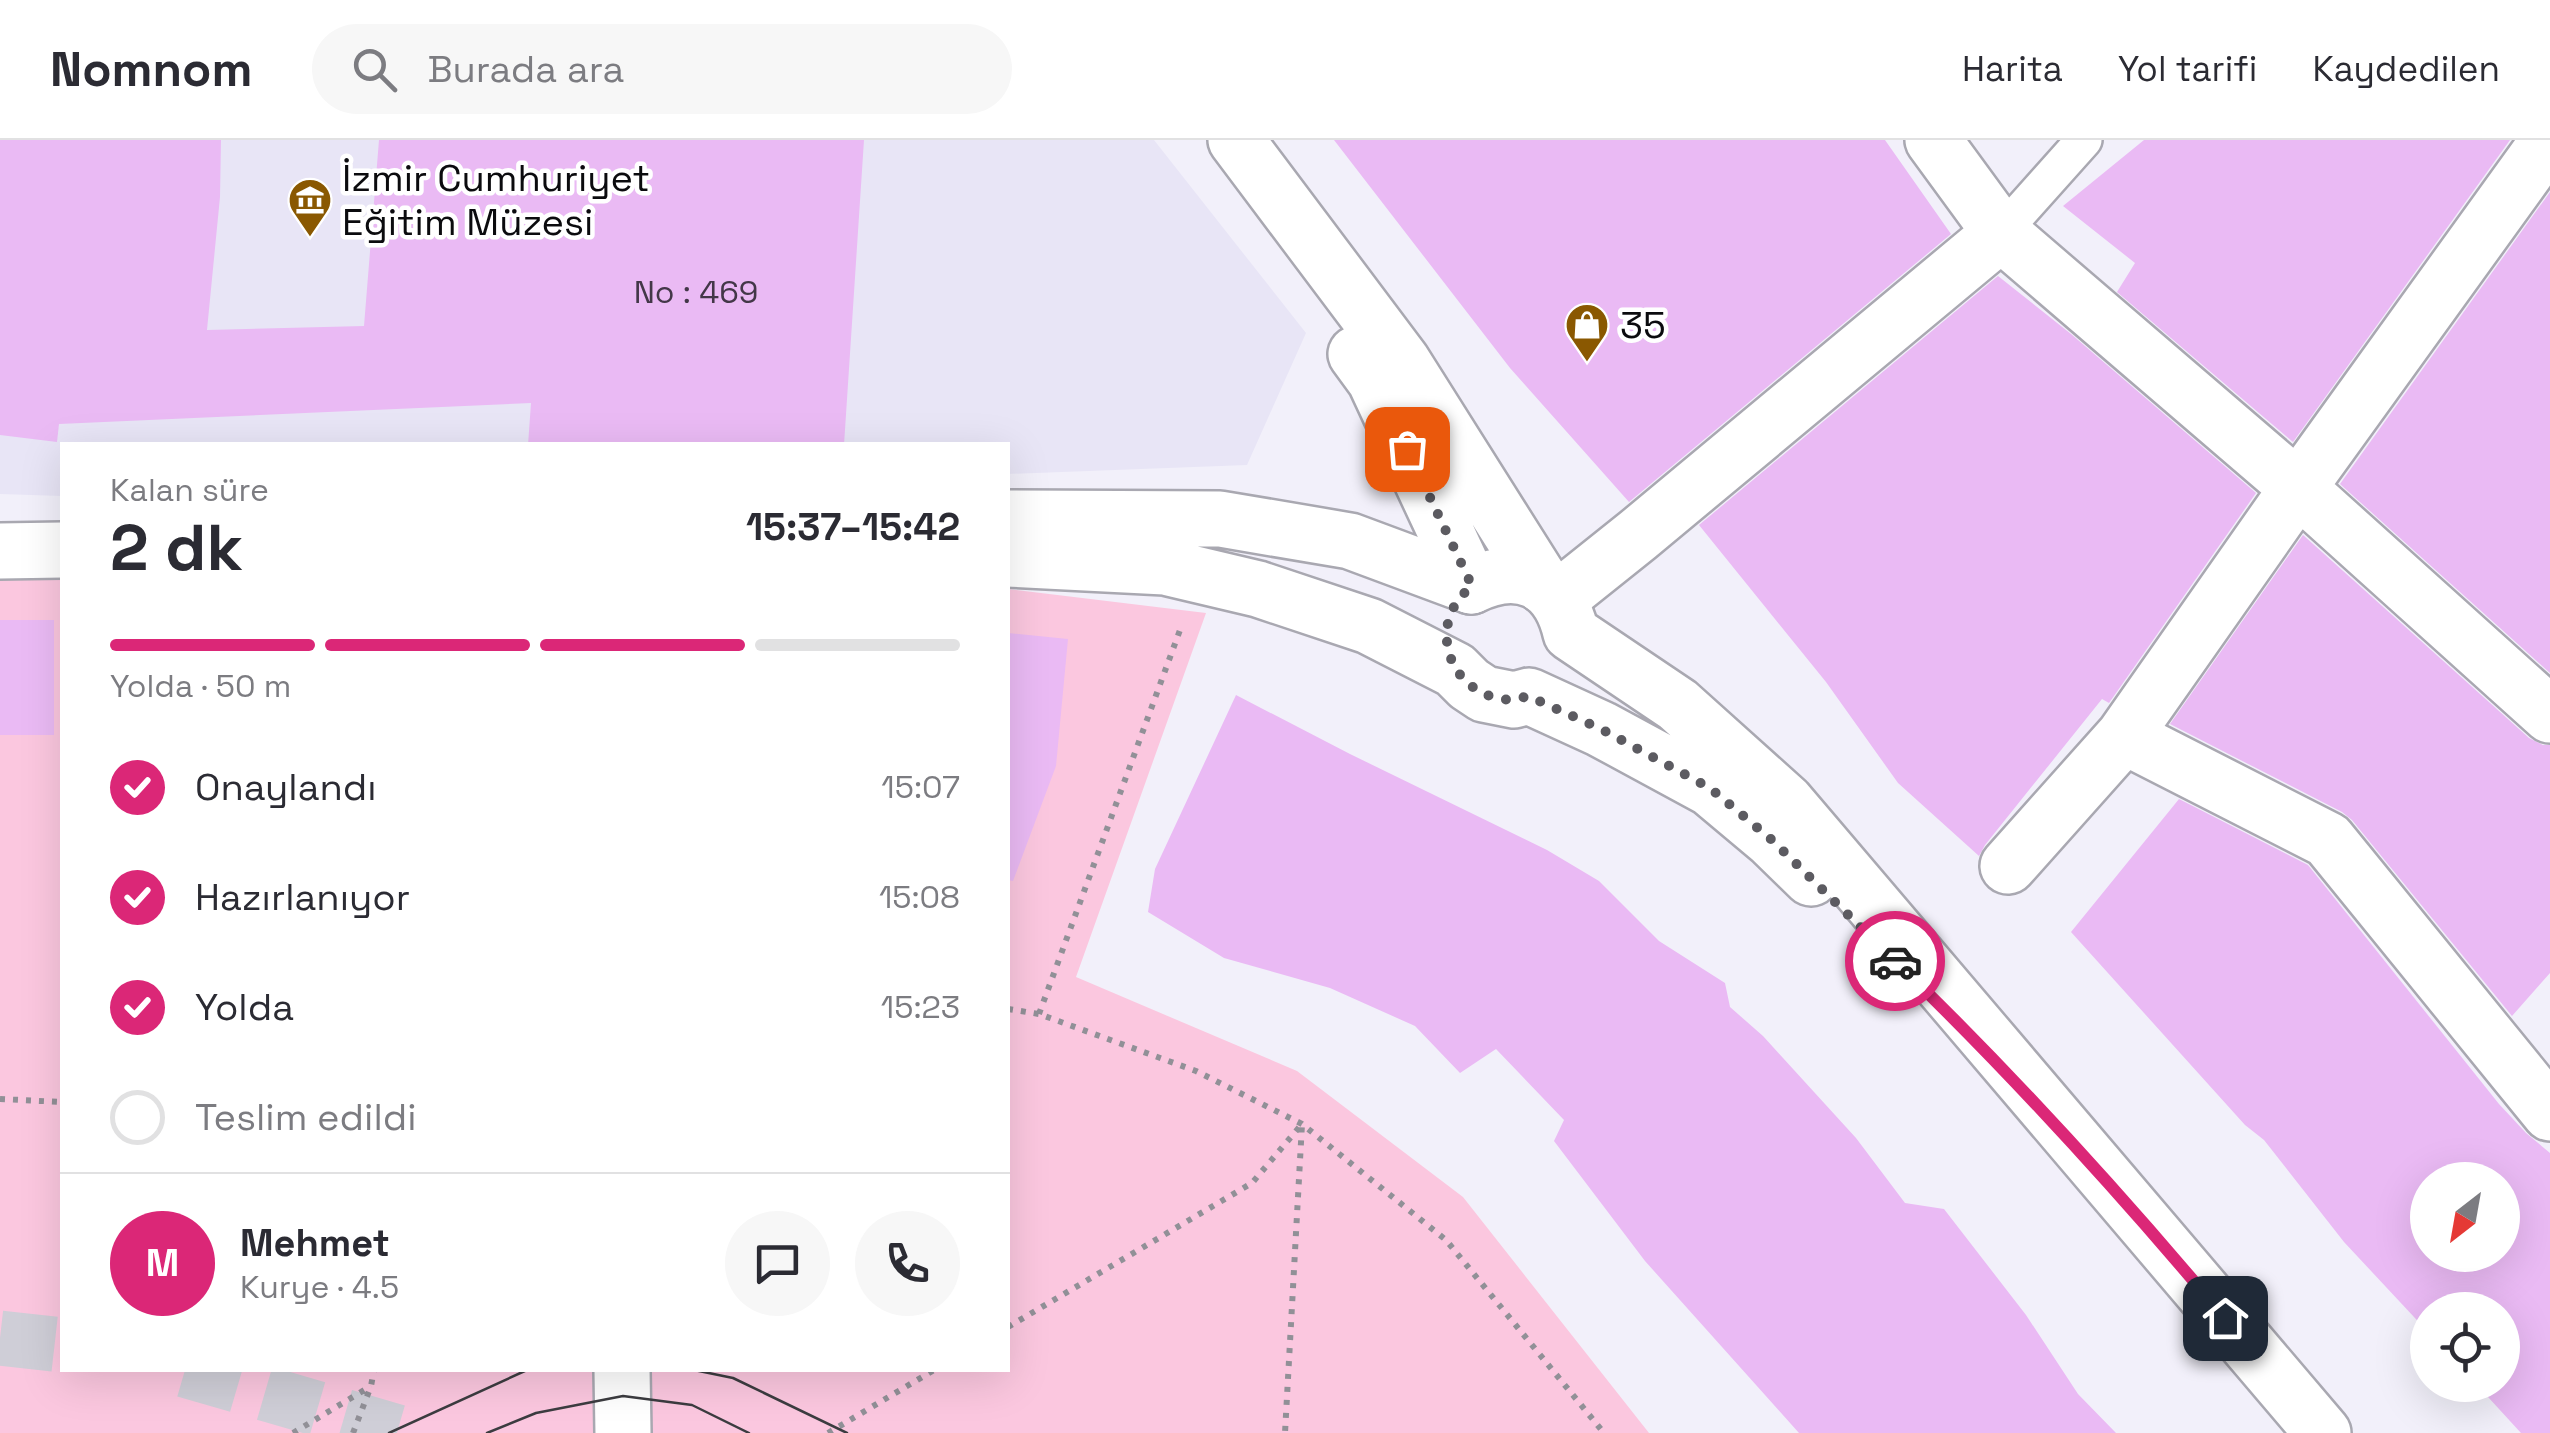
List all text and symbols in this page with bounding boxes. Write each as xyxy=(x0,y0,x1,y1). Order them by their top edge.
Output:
search box xyxy=(312,24,1012,114)
text: Nomnom xyxy=(50,39,252,100)
icon: search xyxy=(347,42,402,97)
text: Burada ara xyxy=(427,45,624,93)
text: Harita xyxy=(1962,47,2063,91)
text: Yol tarifi xyxy=(2118,47,2257,91)
text: Kaydedilen xyxy=(2312,47,2500,91)
place label: İzmir Cumhuriyet Eğitim Müzesi xyxy=(342,154,650,246)
museum icon: İzmir Cumhuriyet Eğitim Müzesi xyxy=(287,177,333,238)
house number: No : 469 xyxy=(634,272,758,312)
place label: 35 xyxy=(1620,301,1666,349)
shop icon: 35 xyxy=(1564,302,1610,363)
pin xyxy=(1365,407,1450,492)
icon: bag xyxy=(1380,422,1435,477)
text: Kalan süre xyxy=(110,470,269,510)
text: 15:37–15:42 xyxy=(746,503,960,551)
text: 2 dk xyxy=(110,506,243,589)
text: Yolda · 50 m xyxy=(110,666,291,706)
icon: check xyxy=(110,760,165,815)
text: Onaylandı xyxy=(195,763,377,811)
text: 15:07 xyxy=(881,767,960,807)
icon: check xyxy=(110,870,165,925)
text: Hazırlanıyor xyxy=(195,873,410,921)
text: 15:08 xyxy=(879,877,960,917)
courier xyxy=(1845,911,1945,1011)
icon: car xyxy=(1868,934,1923,989)
icon: check xyxy=(110,980,165,1035)
text: Yolda xyxy=(195,983,294,1031)
text: 15:23 xyxy=(881,987,960,1027)
text: Teslim edildi xyxy=(195,1093,417,1141)
north arrow xyxy=(2410,1162,2520,1272)
map controls xyxy=(2410,1162,2520,1402)
button: chat xyxy=(725,1211,830,1316)
button: phone xyxy=(855,1211,960,1316)
text: Mehmet xyxy=(240,1219,390,1267)
text: M xyxy=(146,1239,179,1287)
text: Kurye · 4.5 xyxy=(240,1267,399,1307)
pin xyxy=(2183,1276,2268,1361)
icon: home xyxy=(2198,1291,2253,1346)
button: locate xyxy=(2410,1292,2520,1402)

